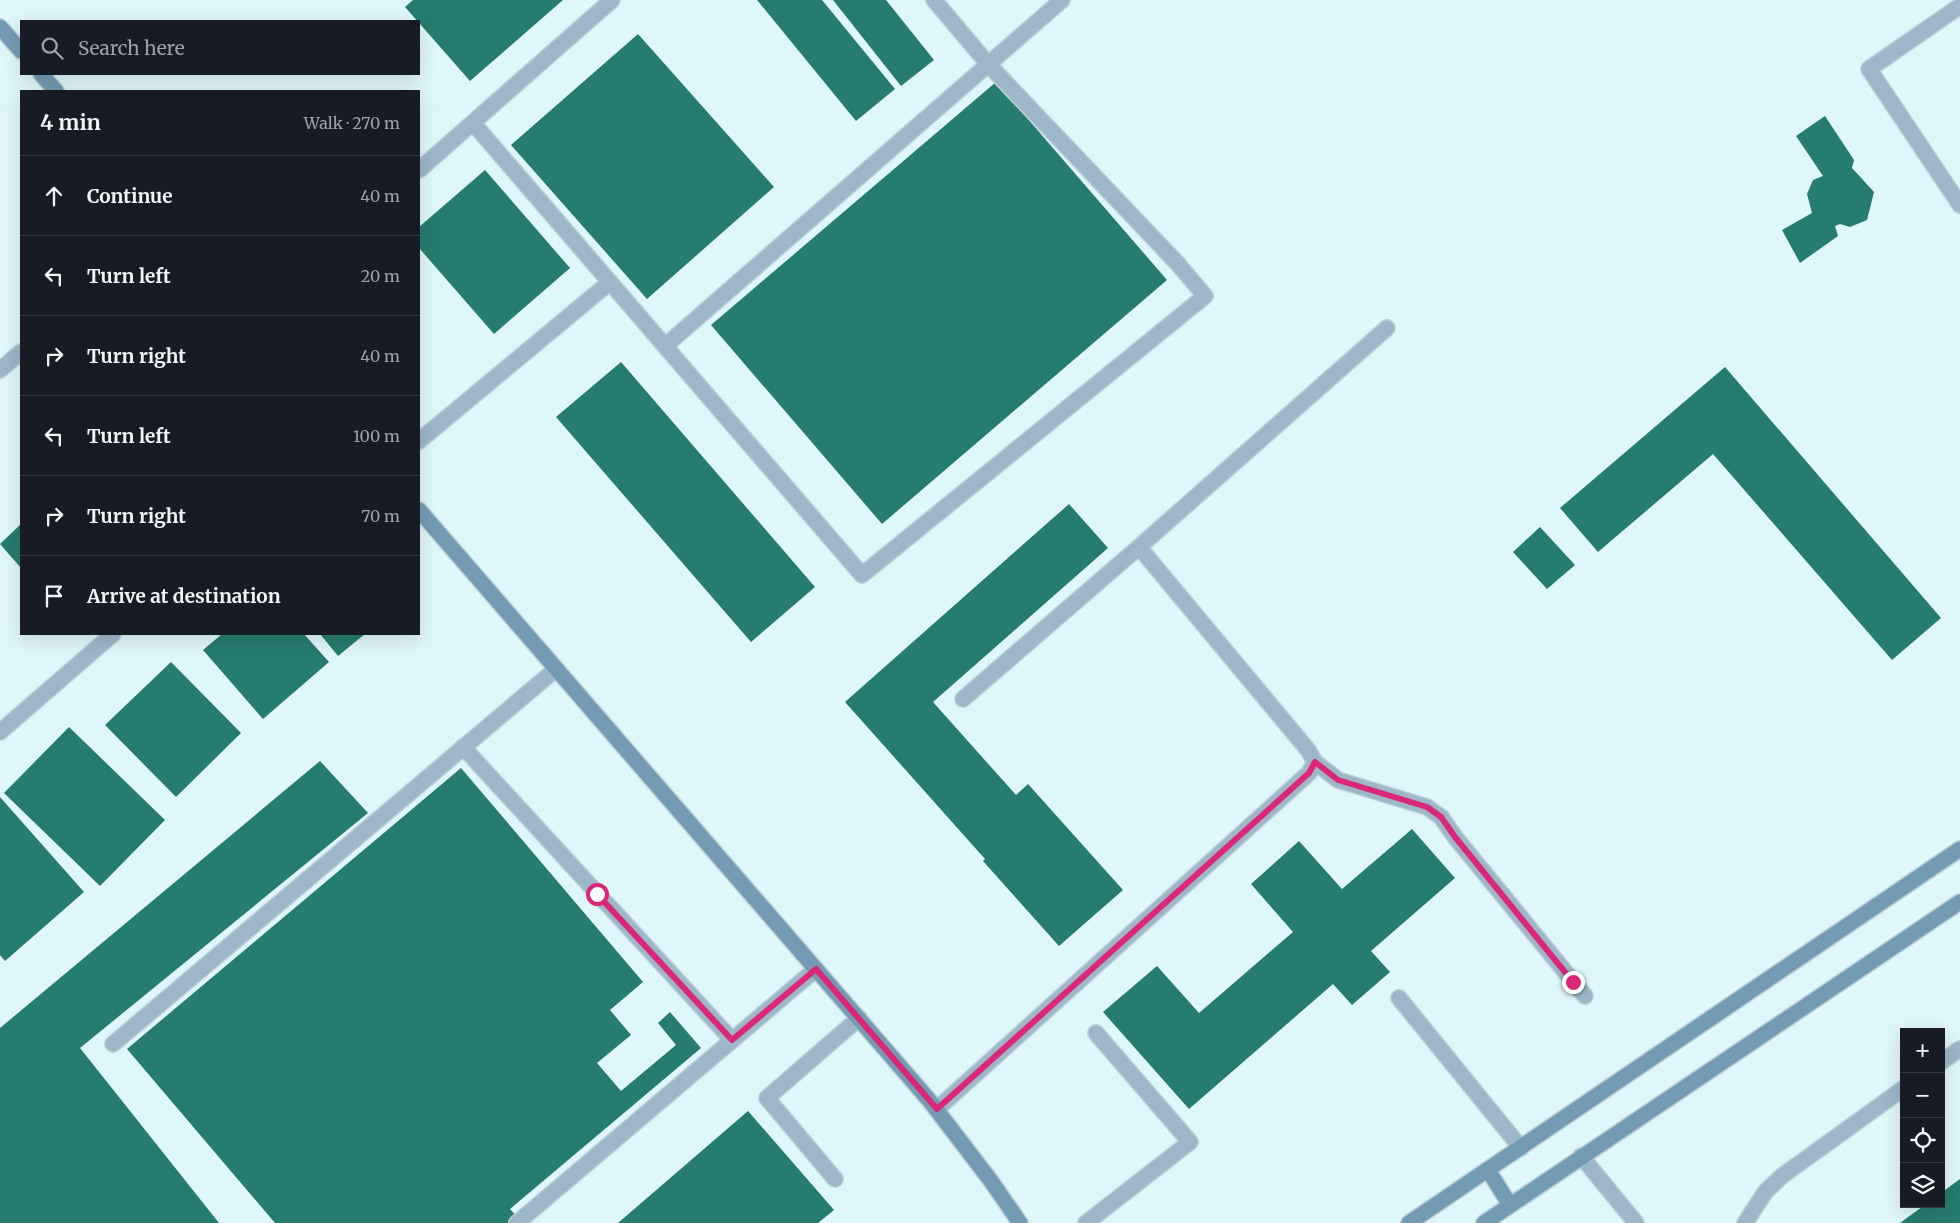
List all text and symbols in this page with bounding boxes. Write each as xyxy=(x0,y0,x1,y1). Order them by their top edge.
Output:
search box xyxy=(20,20,420,75)
icon: search xyxy=(38,34,66,62)
text: Search here xyxy=(78,36,185,60)
text: 4 min xyxy=(40,109,101,136)
text: Walk · 270 m xyxy=(304,113,400,133)
icon: ahead xyxy=(40,182,68,210)
text: Continue xyxy=(87,184,173,208)
text: 40 m xyxy=(360,186,400,206)
icon: left xyxy=(40,262,68,290)
text: Turn left xyxy=(87,264,171,288)
text: 20 m xyxy=(361,266,400,286)
icon: right xyxy=(40,342,68,370)
text: Turn right xyxy=(87,344,186,368)
text: 40 m xyxy=(360,346,400,366)
icon: left xyxy=(40,422,68,450)
text: Turn left xyxy=(87,424,171,448)
text: 100 m xyxy=(353,426,400,446)
icon: right xyxy=(40,502,68,530)
text: Turn right xyxy=(87,504,186,528)
text: 70 m xyxy=(361,506,400,526)
icon: arrive xyxy=(40,582,68,610)
text: Arrive at destination xyxy=(87,584,281,608)
route start xyxy=(586,883,609,906)
route end xyxy=(1562,971,1585,994)
map controls xyxy=(1900,1028,1945,1208)
button: + xyxy=(1900,1028,1945,1073)
button: − xyxy=(1900,1073,1945,1118)
button: locate xyxy=(1900,1118,1945,1163)
button: layers xyxy=(1900,1163,1945,1208)

